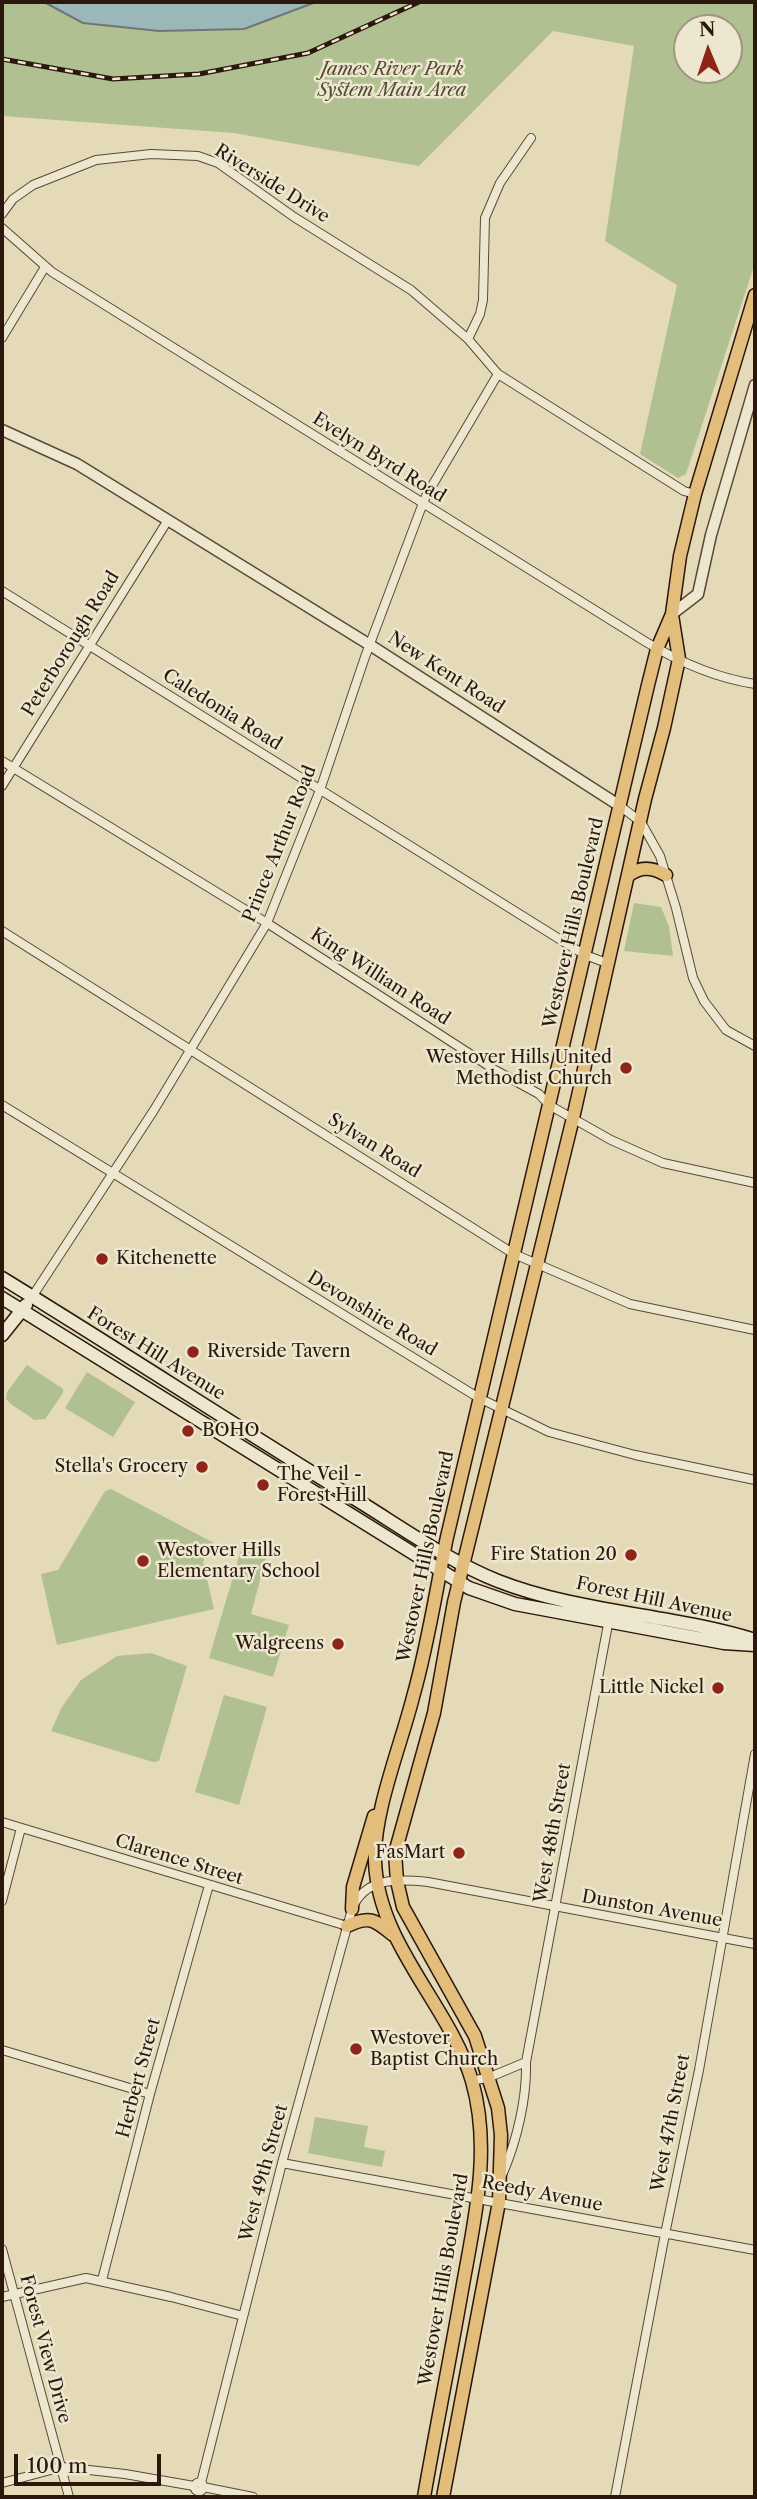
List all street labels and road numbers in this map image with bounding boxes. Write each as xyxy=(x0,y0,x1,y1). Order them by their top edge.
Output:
street label: Riverside Drive xyxy=(211,140,333,228)
street label: Evelyn Byrd Road xyxy=(308,408,450,508)
street label: Peterborough Road xyxy=(18,567,124,721)
street label: New Kent Road xyxy=(384,627,508,719)
street label: Caledonia Road xyxy=(158,665,286,755)
street label: Prince Arthur Road xyxy=(239,763,321,925)
street label: Westover Hills Boulevard xyxy=(539,816,609,1030)
street label: King William Road xyxy=(306,924,454,1030)
street label: Sylvan Road xyxy=(324,1109,424,1183)
street label: Devonshire Road xyxy=(303,1267,441,1361)
street label: Forest Hill Avenue xyxy=(83,1303,229,1405)
street label: Westover Hills Boulevard xyxy=(393,1449,459,1665)
street label: Forest Hill Avenue xyxy=(574,1573,734,1627)
street label: West 48th Street xyxy=(530,1761,576,1905)
street label: Clarence Street xyxy=(112,1830,246,1890)
street label: Dunston Avenue xyxy=(580,1886,724,1932)
street label: Herbert Street xyxy=(113,2016,165,2140)
street label: West 47th Street xyxy=(647,2052,695,2194)
street label: West 49th Street xyxy=(235,2102,293,2244)
street label: Westover Hills Boulevard xyxy=(415,2172,473,2388)
street label: Reedy Avenue xyxy=(480,2172,604,2216)
street label: Forest View Drive xyxy=(15,2272,75,2426)

